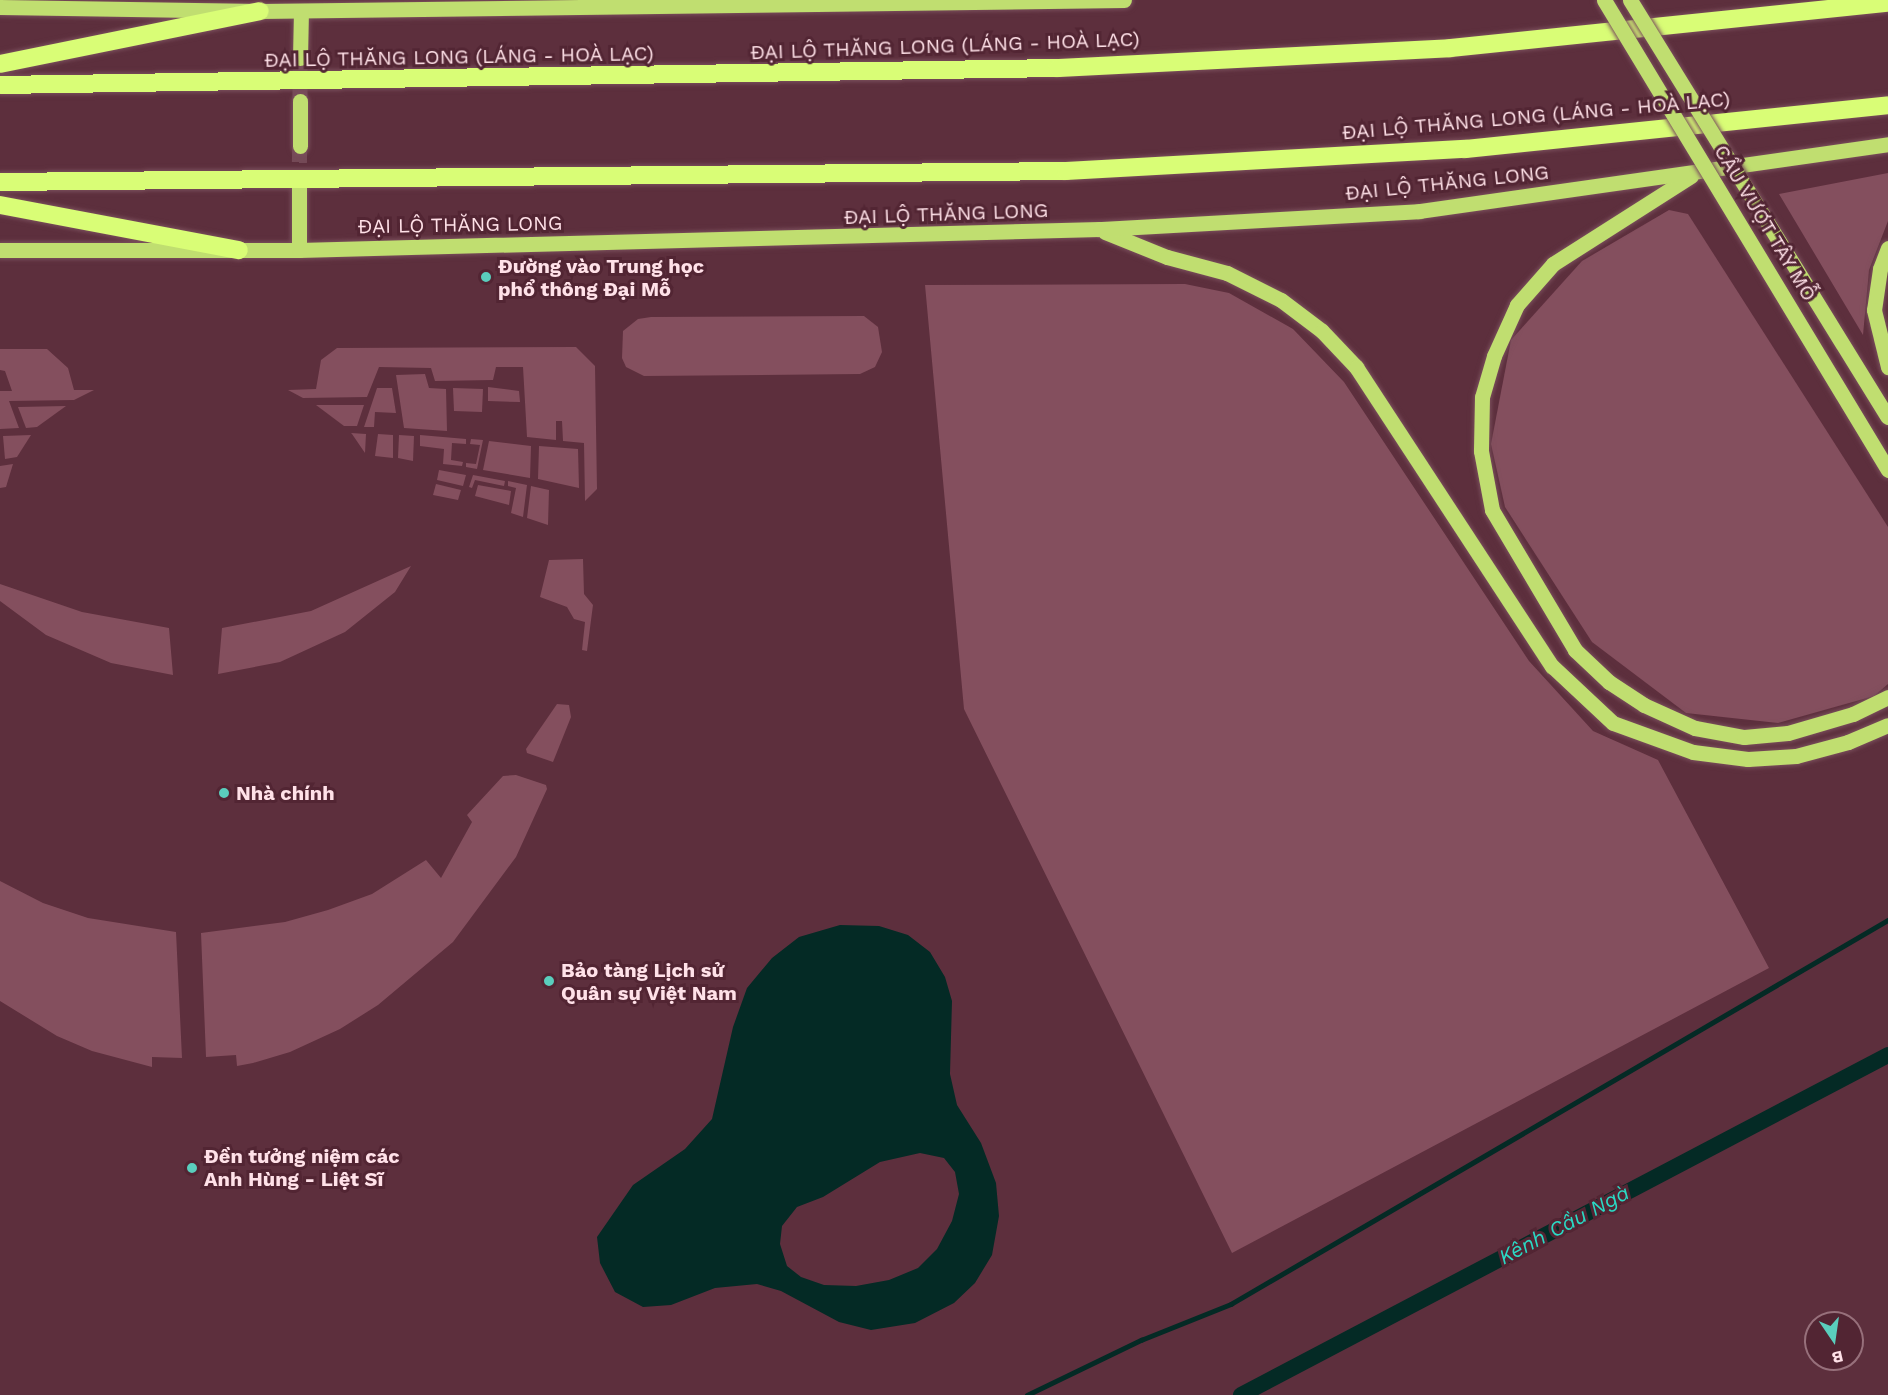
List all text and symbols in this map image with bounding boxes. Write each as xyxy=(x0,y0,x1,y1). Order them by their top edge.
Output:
street label: ĐẠI LỘ THĂNG LONG (LÁNG - HOÀ LẠC) xyxy=(749,27,1141,65)
street label: ĐẠI LỘ THĂNG LONG (LÁNG - HOÀ LẠC) xyxy=(263,42,655,72)
street label: ĐẠI LỘ THĂNG LONG (LÁNG - HOÀ LẠC) xyxy=(1340,87,1732,145)
street label: CẦU VƯỢT TÂY MỖ xyxy=(1708,139,1822,307)
street label: ĐẠI LỘ THĂNG LONG xyxy=(1344,160,1550,206)
street label: ĐẠI LỘ THĂNG LONG xyxy=(843,198,1049,230)
street label: ĐẠI LỘ THĂNG LONG xyxy=(357,211,563,239)
place label: Đường vào Trung học phổ thông Đại Mỗ xyxy=(498,254,705,301)
marker: Đường vào Trung học phổ thông Đại Mỗ xyxy=(479,270,493,284)
place label: Nhà chính xyxy=(236,781,335,805)
marker: Nhà chính xyxy=(217,786,231,800)
place label: Bảo tàng Lịch sử Quân sự Việt Nam xyxy=(561,958,737,1005)
marker: Bảo tàng Lịch sử Quân sự Việt Nam xyxy=(542,974,556,988)
place label: Đền tưởng niệm các Anh Hùng - Liệt Sĩ xyxy=(204,1144,400,1191)
marker: Đền tưởng niệm các Anh Hùng - Liệt Sĩ xyxy=(185,1161,199,1175)
water label: Kênh Cầu Ngà xyxy=(1494,1180,1634,1270)
north arrow xyxy=(1804,1311,1864,1371)
text: B xyxy=(1830,1347,1845,1368)

